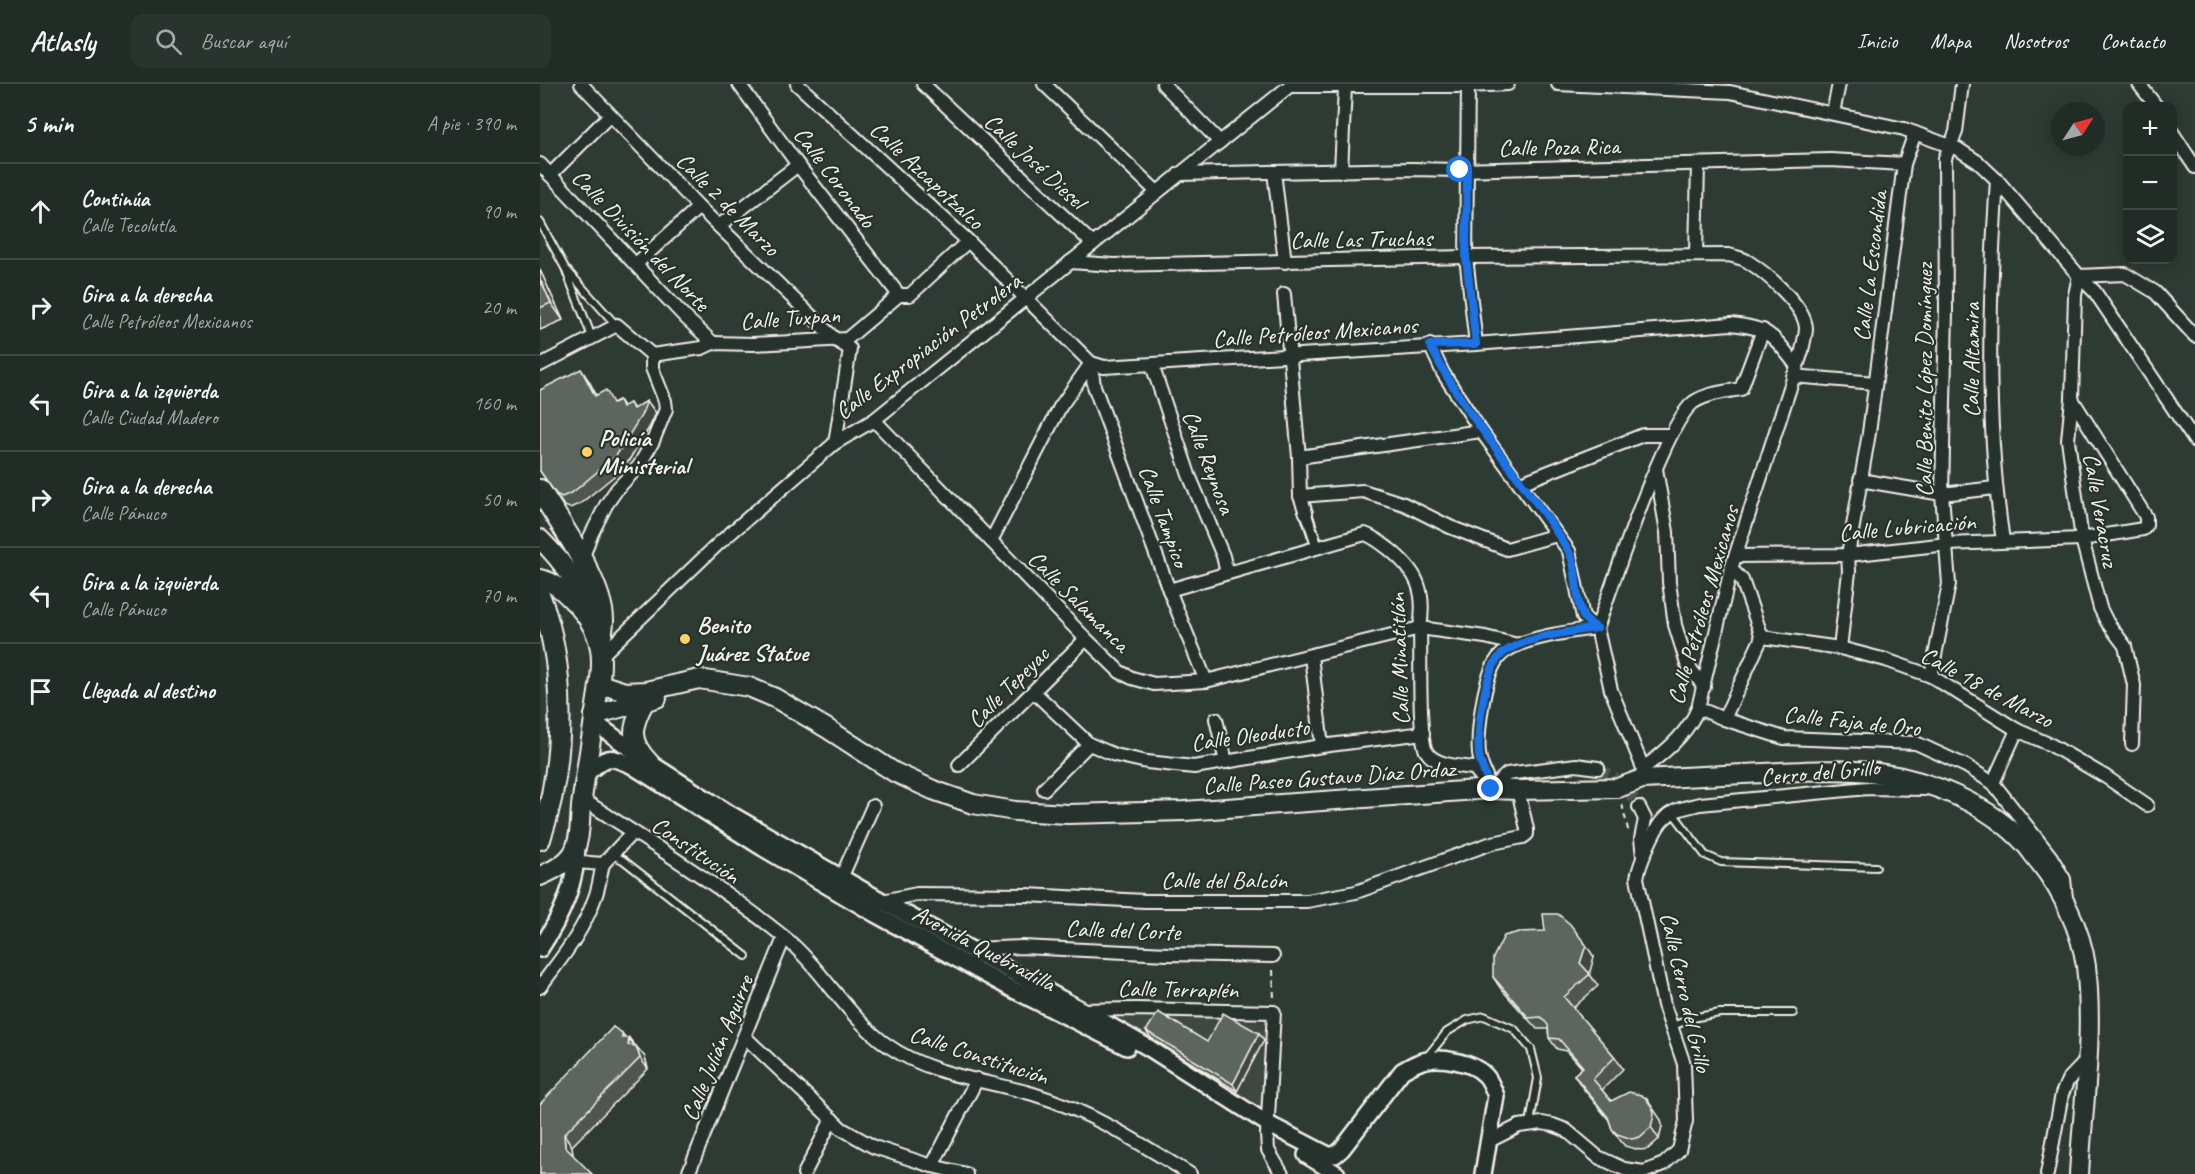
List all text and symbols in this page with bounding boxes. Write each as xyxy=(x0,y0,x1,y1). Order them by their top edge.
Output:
search box xyxy=(131,14,551,68)
text: Atlasly xyxy=(30,24,95,59)
icon: search xyxy=(152,25,185,58)
text: Buscar aquí xyxy=(200,27,287,55)
text: Inicio xyxy=(1857,28,1897,54)
text: Mapa xyxy=(1930,28,1971,54)
text: Nosotros xyxy=(2004,28,2068,54)
text: Contacto xyxy=(2101,28,2165,54)
north arrow xyxy=(2051,102,2105,156)
map controls xyxy=(2123,102,2177,264)
button: + xyxy=(2123,102,2177,156)
street label: Calle José Diesel xyxy=(978,106,1095,218)
text: 5 min xyxy=(24,107,73,140)
text: A pie · 390 m xyxy=(427,111,516,136)
street label: Calle Azcapotzalco xyxy=(864,114,992,237)
street label: Calle Coronado xyxy=(787,120,884,235)
street label: Calle Poza Rica xyxy=(1498,131,1622,163)
street label: Calle 2 de Marzo xyxy=(670,146,787,263)
route start xyxy=(1446,156,1472,182)
button: − xyxy=(2123,156,2177,210)
street label: Calle División del Norte xyxy=(565,163,718,319)
text: Continúa xyxy=(81,185,149,213)
street label: Calle La Escondida xyxy=(1846,187,1894,343)
icon: ahead xyxy=(24,195,57,228)
text: 90 m xyxy=(482,199,516,224)
button: layers xyxy=(2123,210,2177,264)
text: Calle Tecolutla xyxy=(81,213,175,238)
street label: Calle Las Truchas xyxy=(1290,223,1435,255)
street label: Calle Benito López Domínguez xyxy=(1909,262,1939,497)
street label: Calle Expropiación Petrolera xyxy=(829,265,1029,426)
text: Gira a la derecha xyxy=(81,281,212,309)
icon: right xyxy=(24,291,57,324)
text: 20 m xyxy=(482,295,516,320)
street label: Calle Tuxpan xyxy=(739,300,841,336)
street label: Calle Altamira xyxy=(1956,301,1986,417)
text: Calle Petróleos Mexicanos xyxy=(81,309,252,334)
street label: Calle Petróleos Mexicanos xyxy=(1212,310,1420,354)
text: Gira a la izquierda xyxy=(81,377,218,405)
icon: left xyxy=(24,387,57,420)
text: 160 m xyxy=(473,391,516,416)
text: Calle Ciudad Madero xyxy=(81,405,218,430)
street label: Calle Reynosa xyxy=(1176,406,1243,519)
place label: Policía Ministerial xyxy=(599,423,694,481)
marker: Policía Ministerial xyxy=(580,445,594,459)
street label: Calle Veracruz xyxy=(2076,451,2126,571)
street label: Calle Tampico xyxy=(1132,461,1197,573)
text: Gira a la derecha xyxy=(81,473,212,501)
icon: right xyxy=(24,483,57,516)
text: 50 m xyxy=(482,487,516,512)
text: Calle Pánuco xyxy=(81,501,166,526)
street label: Calle Petróleos Mexicanos xyxy=(1660,501,1746,708)
street label: Calle Lubricación xyxy=(1837,506,1978,548)
street label: Calle Salamanca xyxy=(1022,544,1138,660)
text: Gira a la izquierda xyxy=(81,569,218,597)
icon: left xyxy=(24,579,57,612)
text: 70 m xyxy=(482,583,516,608)
street label: Calle Minatitlán xyxy=(1382,591,1416,726)
text: Calle Pánuco xyxy=(81,597,166,622)
place label: Benito Juárez Statue xyxy=(695,610,810,668)
marker: Benito Juárez Statue xyxy=(678,632,692,646)
street label: Calle Tepeyac xyxy=(961,638,1057,734)
street label: Calle 18 de Marzo xyxy=(1916,640,2060,735)
icon: arrive xyxy=(24,675,57,708)
text: Llegada al destino xyxy=(81,677,215,705)
street label: Calle Faja de Oro xyxy=(1782,699,1923,743)
street label: Calle Oleoducto xyxy=(1189,712,1312,758)
street label: Cerro del Grillo xyxy=(1759,752,1883,792)
street label: Calle Paseo Gustavo Díaz Ordaz xyxy=(1202,753,1459,801)
route end xyxy=(1477,775,1503,801)
street label: Constitución xyxy=(646,810,747,891)
street label: Calle del Balcón xyxy=(1161,865,1288,895)
street label: Avenida Quebradilla xyxy=(907,898,1062,999)
street label: Calle Cerro del Grillo xyxy=(1653,909,1719,1076)
street label: Calle del Corte xyxy=(1065,913,1183,947)
street label: Calle Julián Aguirre xyxy=(674,969,761,1125)
street label: Calle Terraplén xyxy=(1117,973,1240,1005)
street label: Calle Constitución xyxy=(906,1018,1053,1092)

